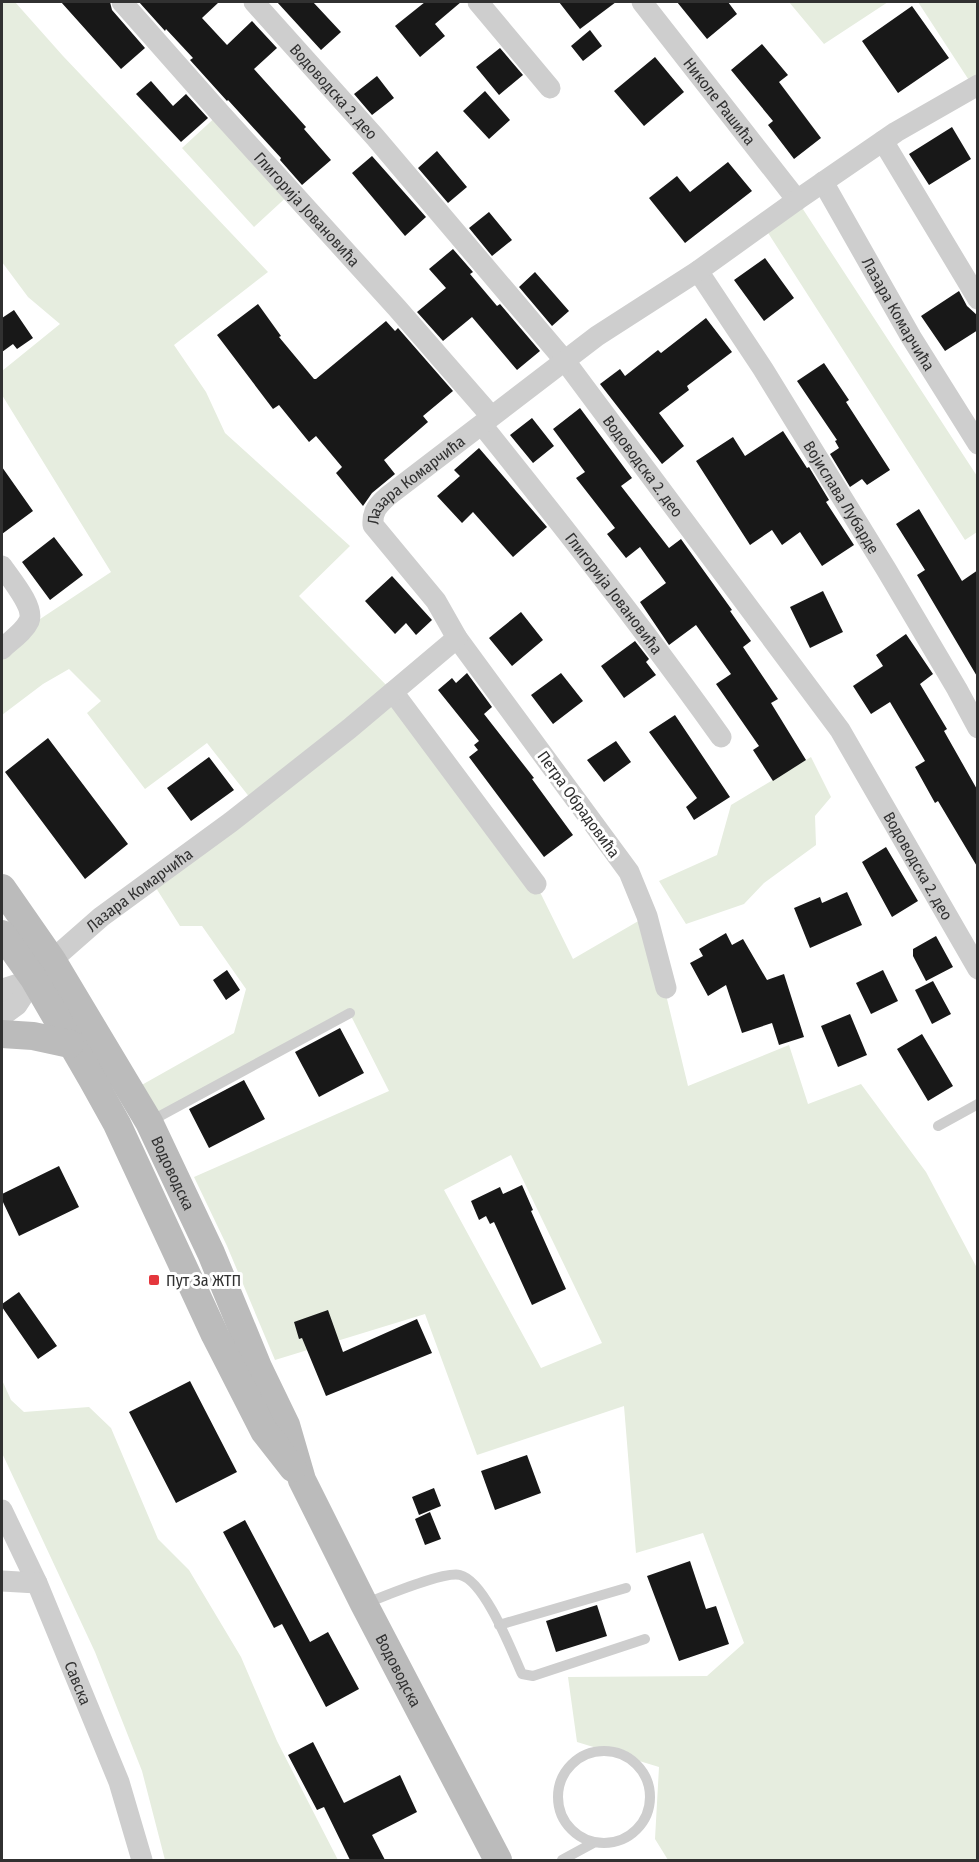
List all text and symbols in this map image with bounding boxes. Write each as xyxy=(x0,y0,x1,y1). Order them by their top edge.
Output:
street label: Водоводска 2. део xyxy=(286,40,382,144)
street label: Николе Рашића xyxy=(679,54,759,149)
street label: Глигорија Јовановића xyxy=(250,148,364,271)
street label: Лазара Комарчића xyxy=(858,254,939,374)
street label: Водоводска 2. део xyxy=(599,412,687,521)
street label: Лазара Комарчића xyxy=(364,432,469,525)
street label: Војислава Лубарде xyxy=(799,437,883,557)
street label: Глигорија Јовановића xyxy=(561,529,666,658)
street label: Петра Обрадовића xyxy=(533,747,624,862)
street label: Водоводска 2. део xyxy=(879,808,957,924)
street label: Лазара Комарчића xyxy=(82,844,197,936)
street label: Водоводска xyxy=(147,1133,198,1214)
place label: Пут За ЖТП xyxy=(166,1271,241,1290)
marker: Пут За ЖТП xyxy=(147,1273,161,1287)
street label: Водоводска xyxy=(371,1631,425,1711)
street label: Савска xyxy=(60,1658,95,1708)

